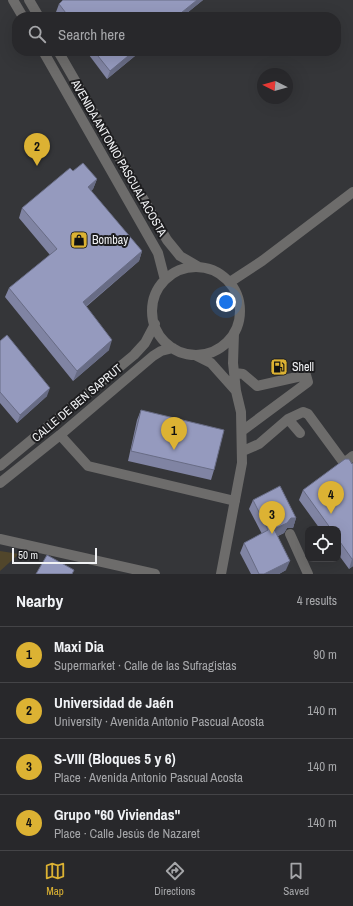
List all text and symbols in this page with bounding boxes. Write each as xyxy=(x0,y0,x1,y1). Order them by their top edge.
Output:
search box xyxy=(12,12,341,56)
icon: search xyxy=(26,23,48,45)
text: Search here xyxy=(58,24,125,45)
north arrow xyxy=(257,68,293,104)
street label: AVENIDA ANTONIO PASCUAL ACOSTA xyxy=(67,76,171,240)
pin: 2 xyxy=(24,133,50,166)
shop icon: Bombay xyxy=(69,230,89,250)
place label: Bombay xyxy=(92,232,128,248)
your location xyxy=(216,292,236,312)
fuel station icon: Shell xyxy=(269,357,289,377)
place label: Shell xyxy=(292,359,314,375)
street label: CALLE DE BEN SAPRUT xyxy=(28,360,126,446)
pin: 1 xyxy=(161,417,187,450)
pin: 4 xyxy=(318,481,344,514)
pin: 3 xyxy=(259,501,285,534)
map controls xyxy=(305,526,341,562)
button: locate xyxy=(305,526,341,562)
scale bar xyxy=(12,546,97,565)
text: 50 m xyxy=(18,548,38,562)
text: Nearby xyxy=(16,589,63,612)
text: 4 results xyxy=(297,592,337,609)
text: Maxi Dia xyxy=(54,636,104,657)
text: 1 xyxy=(26,646,32,663)
text: 90 m xyxy=(313,646,337,663)
text: Supermarket · Calle de las Sufragistas xyxy=(54,657,237,674)
text: Universidad de Jaén xyxy=(54,692,174,713)
text: 2 xyxy=(26,702,32,719)
text: 140 m xyxy=(307,702,337,719)
text: University · Avenida Antonio Pascual Acosta xyxy=(54,713,264,730)
text: S-VIII (Bloques 5 y 6) xyxy=(54,748,176,769)
text: 3 xyxy=(26,758,32,775)
text: 140 m xyxy=(307,758,337,775)
text: Place · Avenida Antonio Pascual Acosta xyxy=(54,769,243,786)
text: Grupo "60 Viviendas" xyxy=(54,804,180,825)
text: 4 xyxy=(26,814,32,831)
text: 140 m xyxy=(307,814,337,831)
text: Place · Calle Jesús de Nazaret xyxy=(54,825,200,842)
tab: Map xyxy=(44,860,66,898)
tab: Directions xyxy=(154,860,195,898)
tab: Saved xyxy=(283,860,309,898)

